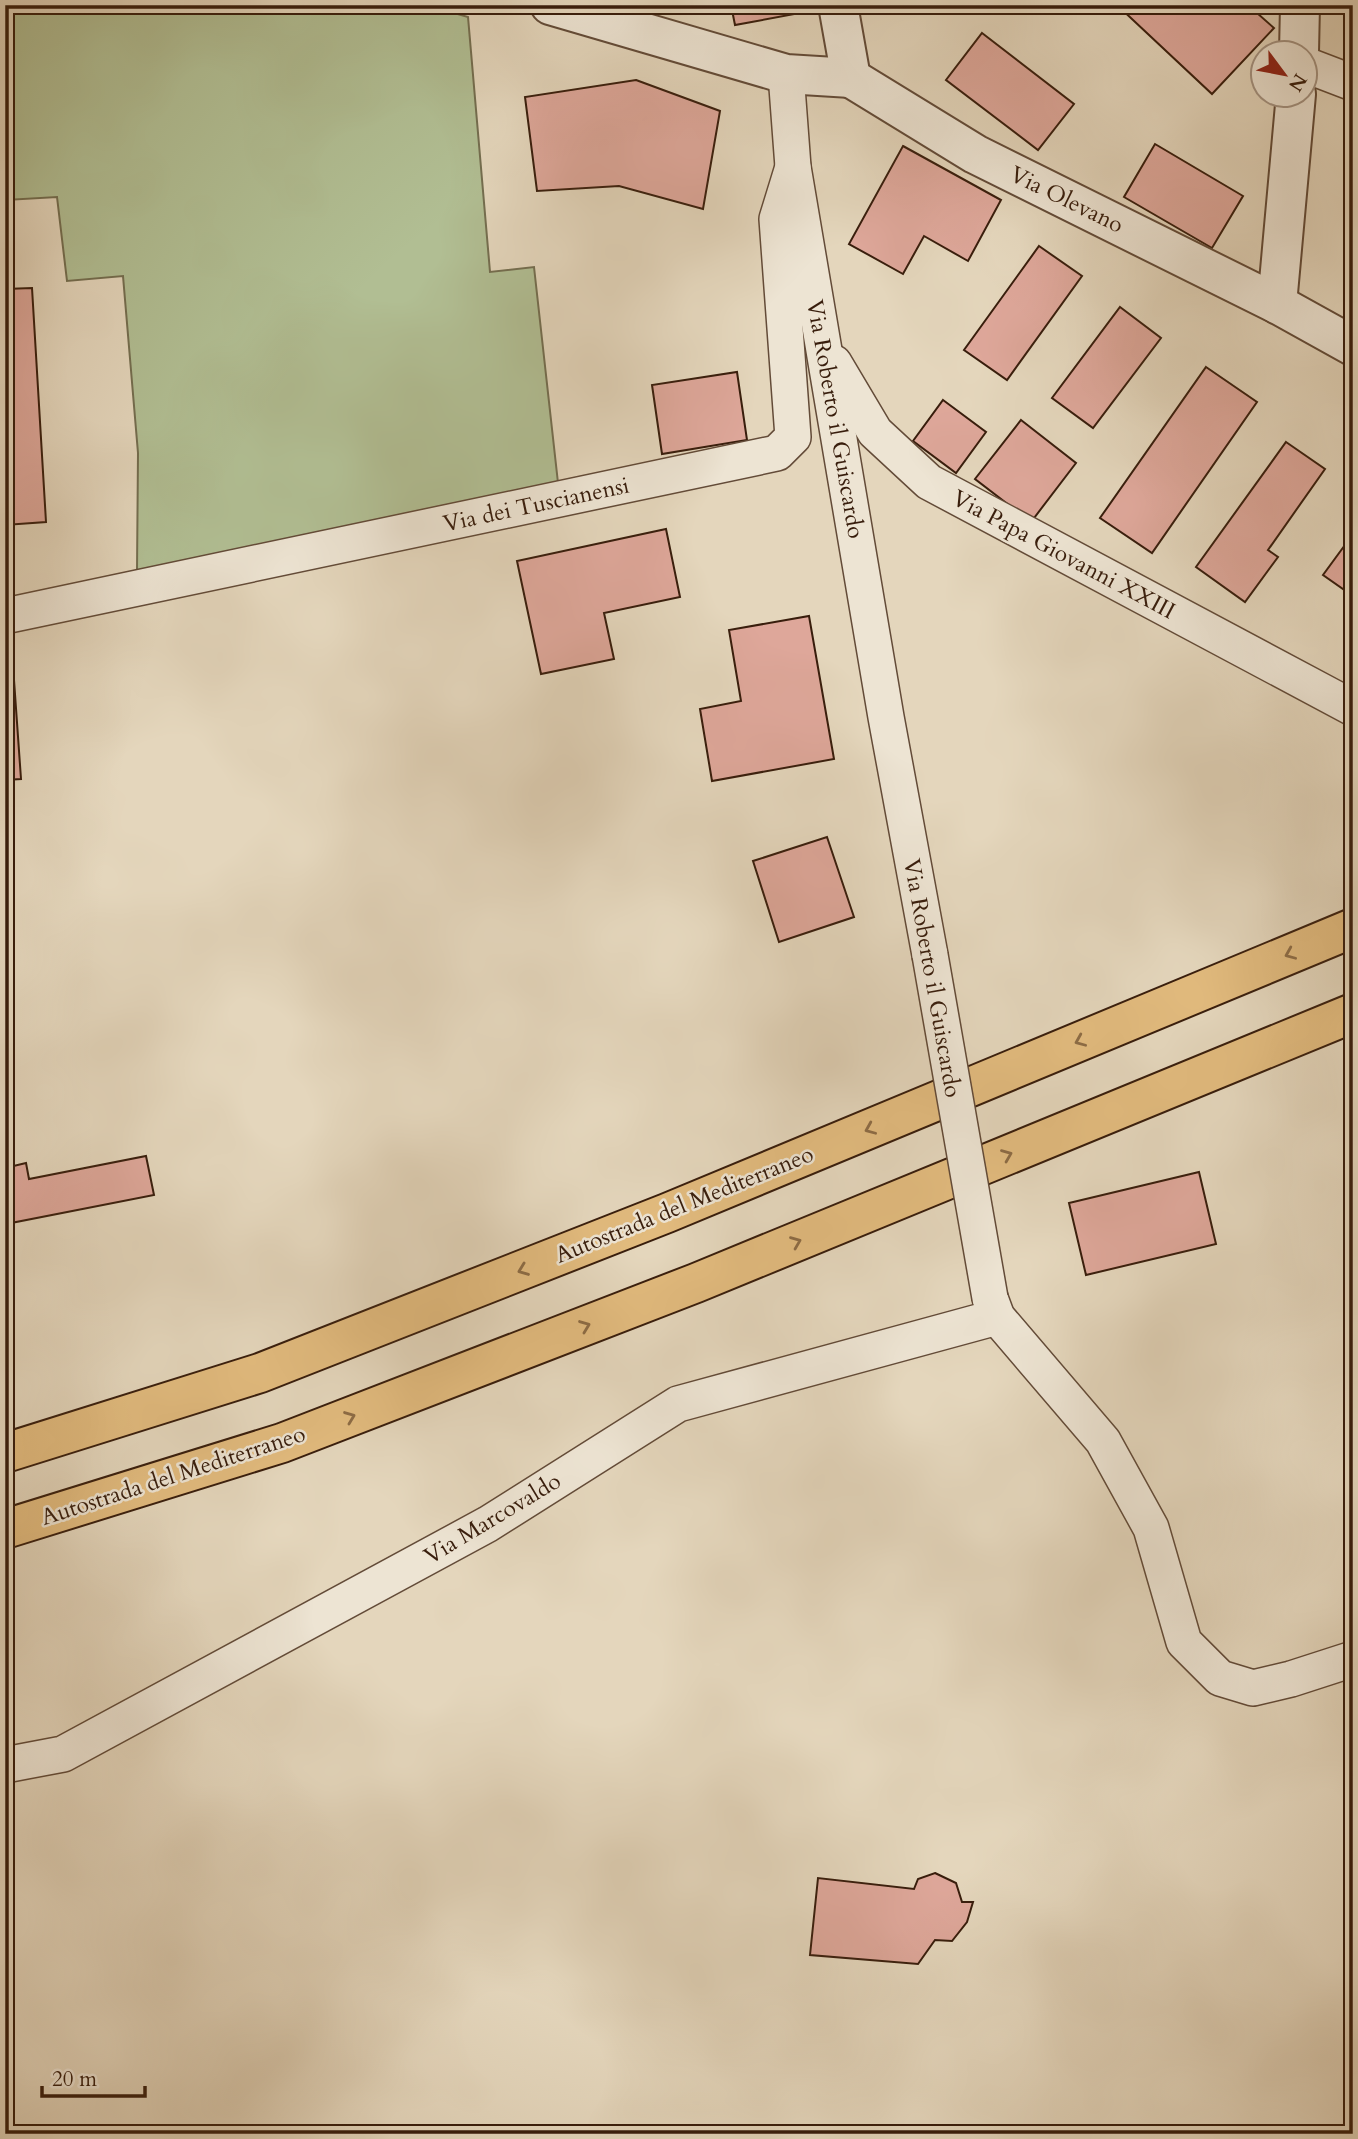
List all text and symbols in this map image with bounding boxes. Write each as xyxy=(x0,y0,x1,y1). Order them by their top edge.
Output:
north arrow xyxy=(1250,38,1320,108)
text: N xyxy=(1282,69,1313,97)
street label: Via Olevano xyxy=(1005,159,1129,240)
street label: Via Roberto il Guiscardo xyxy=(799,297,872,541)
street label: Via dei Tuscianensi xyxy=(440,470,632,539)
street label: Via Papa Giovanni XXIII xyxy=(947,482,1181,626)
street label: Via Roberto il Guiscardo xyxy=(896,856,969,1100)
one-way arrow xyxy=(1284,946,1297,960)
one-way arrow xyxy=(1074,1033,1086,1047)
one-way arrow xyxy=(864,1120,876,1134)
street label: Autostrada del Mediterraneo xyxy=(550,1138,818,1271)
one-way arrow xyxy=(1000,1150,1012,1164)
one-way arrow xyxy=(789,1236,801,1250)
one-way arrow xyxy=(517,1261,529,1275)
one-way arrow xyxy=(578,1320,590,1334)
one-way arrow xyxy=(343,1411,355,1425)
street label: Autostrada del Mediterraneo xyxy=(37,1418,309,1533)
street label: Via Marcovaldo xyxy=(418,1465,566,1572)
scale bar xyxy=(42,2055,145,2099)
text: 20 m xyxy=(52,2065,97,2094)

